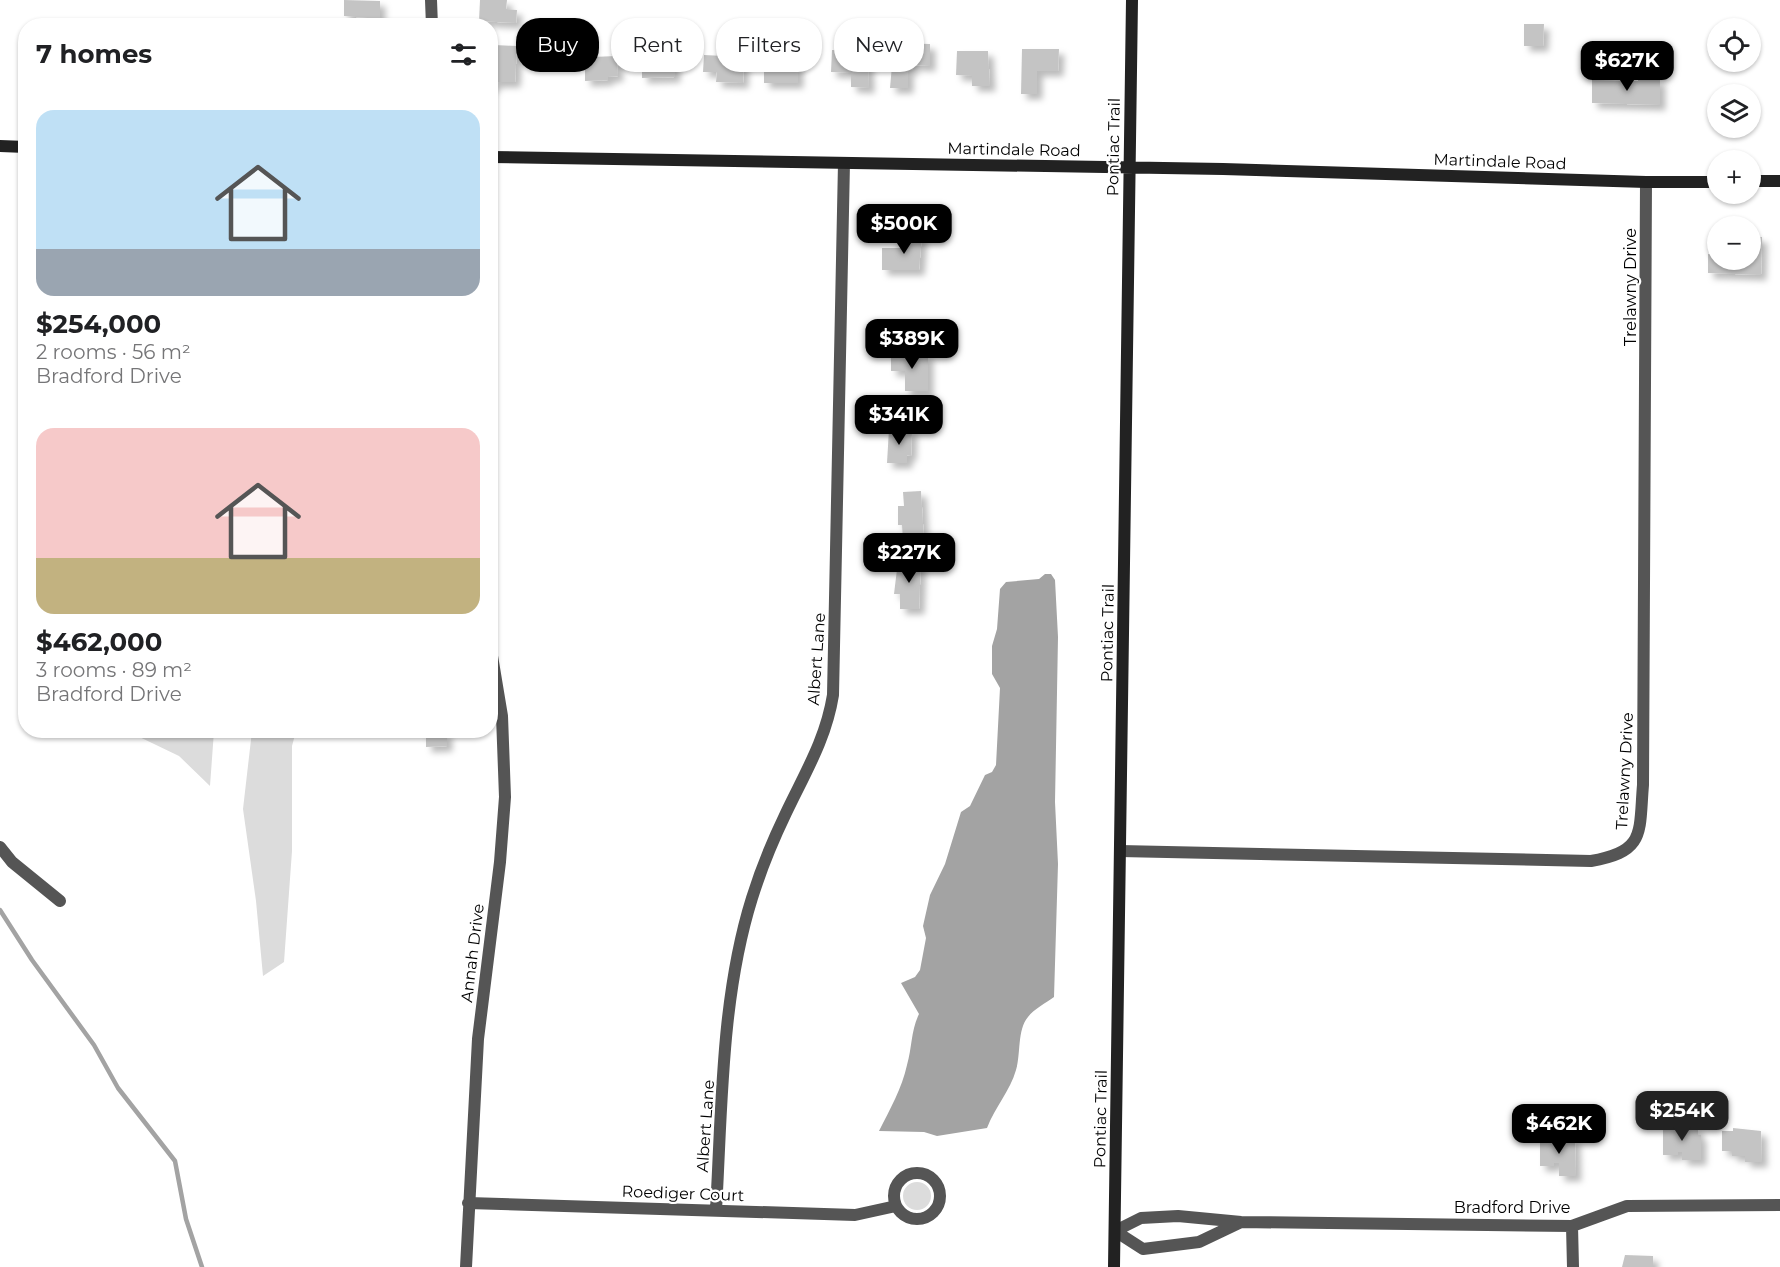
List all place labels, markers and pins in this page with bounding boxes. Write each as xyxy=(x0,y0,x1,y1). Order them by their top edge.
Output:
pin: $627K xyxy=(1585,41,1669,92)
pin: $500K xyxy=(862,204,946,255)
pin: $389K xyxy=(870,319,954,370)
pin: $341K xyxy=(857,395,941,446)
pin: $227K xyxy=(867,533,951,584)
pin: $254K xyxy=(1640,1091,1724,1142)
pin: $462K xyxy=(1517,1104,1601,1155)

